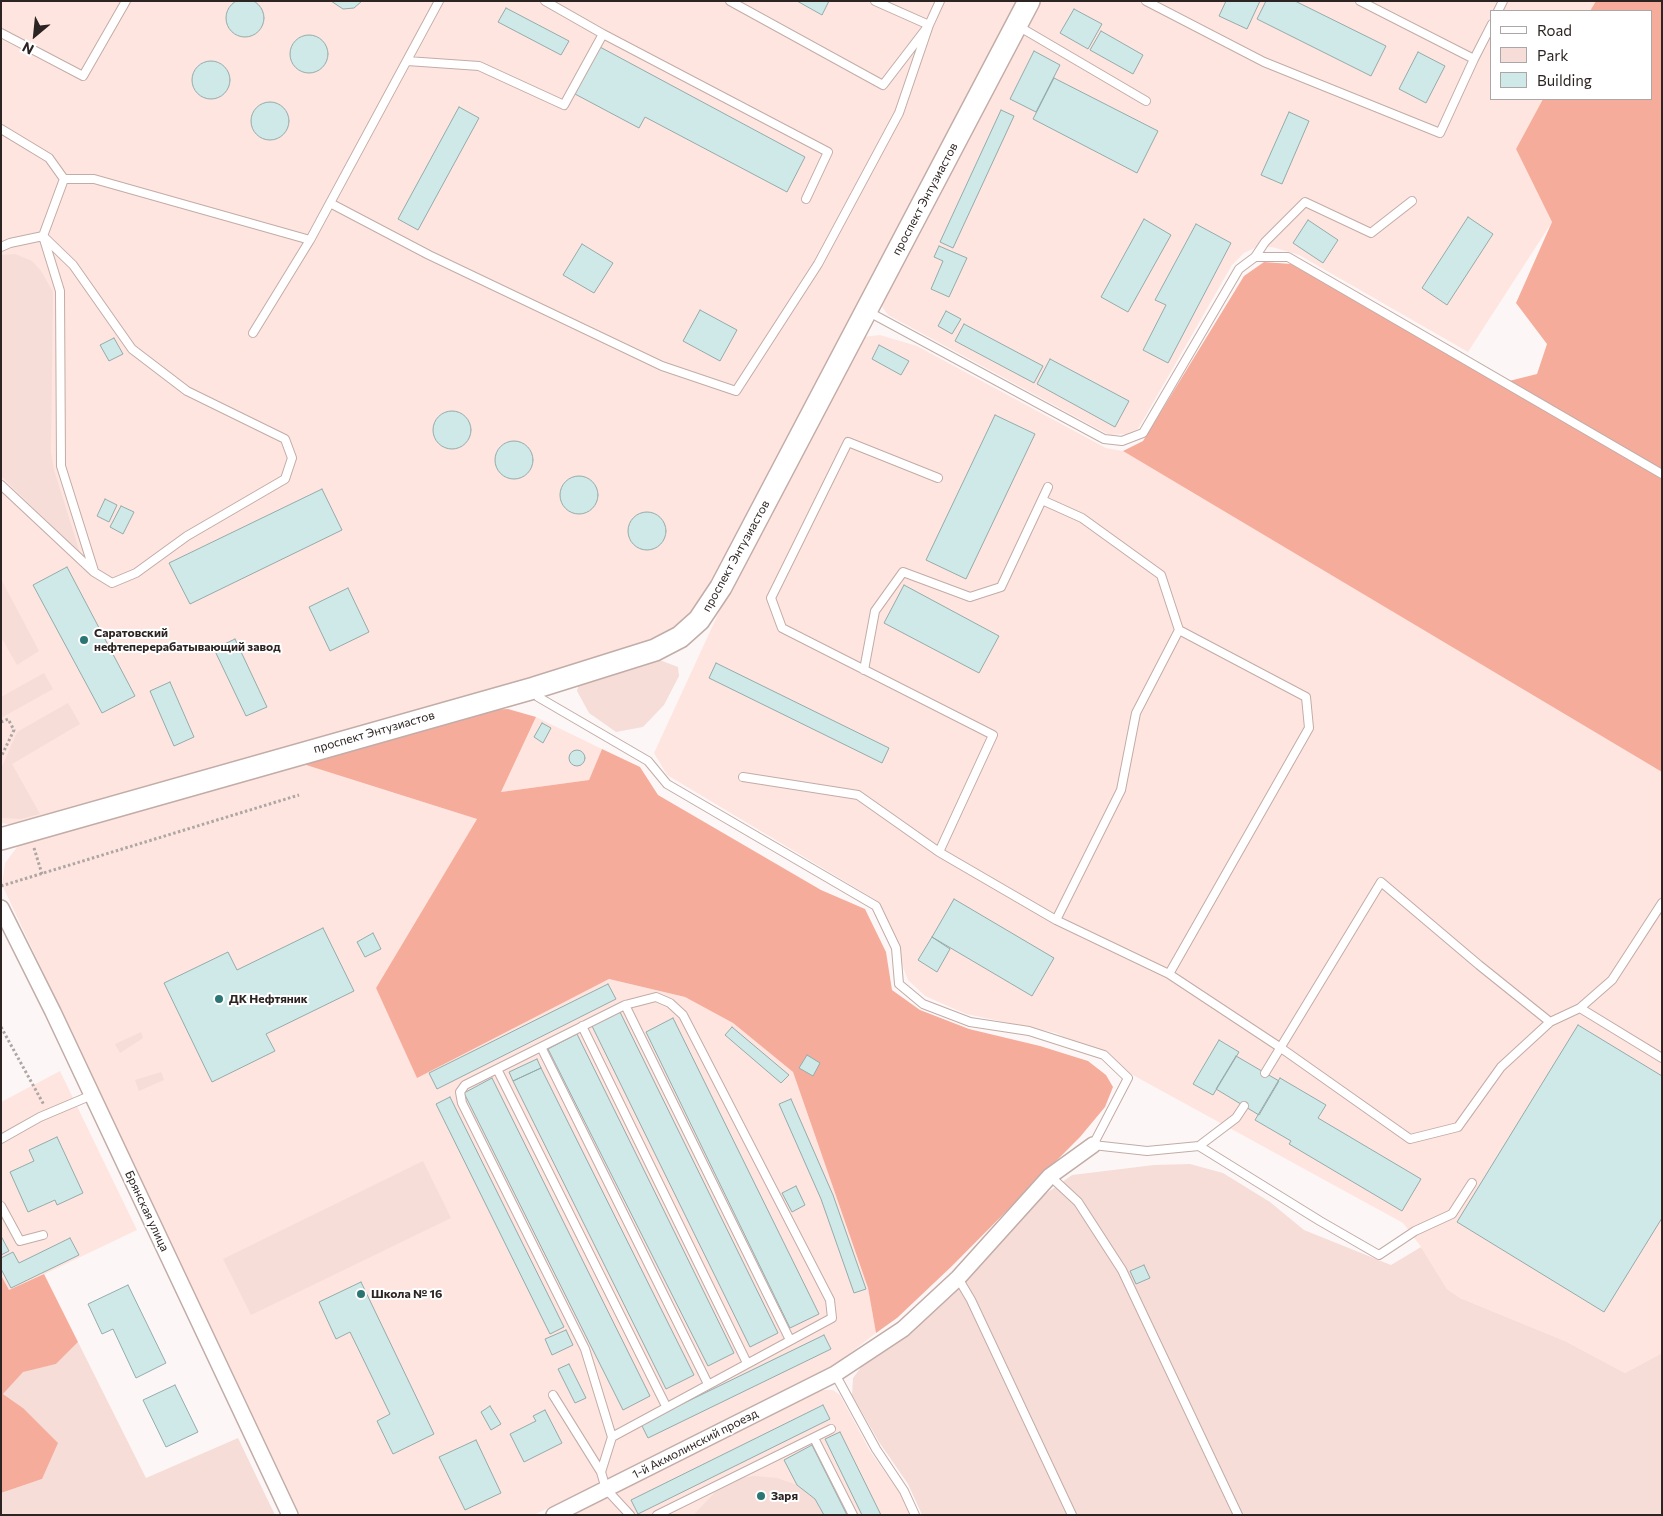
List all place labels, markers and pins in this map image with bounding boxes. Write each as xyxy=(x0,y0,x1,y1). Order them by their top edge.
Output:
place label: Саратовский нефтеперерабатывающий завод xyxy=(94,626,281,654)
marker: Саратовский нефтеперерабатывающий завод xyxy=(78,634,90,646)
place label: ДК Нефтяник xyxy=(229,992,308,1006)
marker: ДК Нефтяник xyxy=(213,993,225,1005)
place label: Школа № 16 xyxy=(371,1287,442,1301)
marker: Школа № 16 xyxy=(355,1288,367,1300)
place label: Заря xyxy=(771,1489,798,1503)
marker: Заря xyxy=(755,1490,767,1502)

